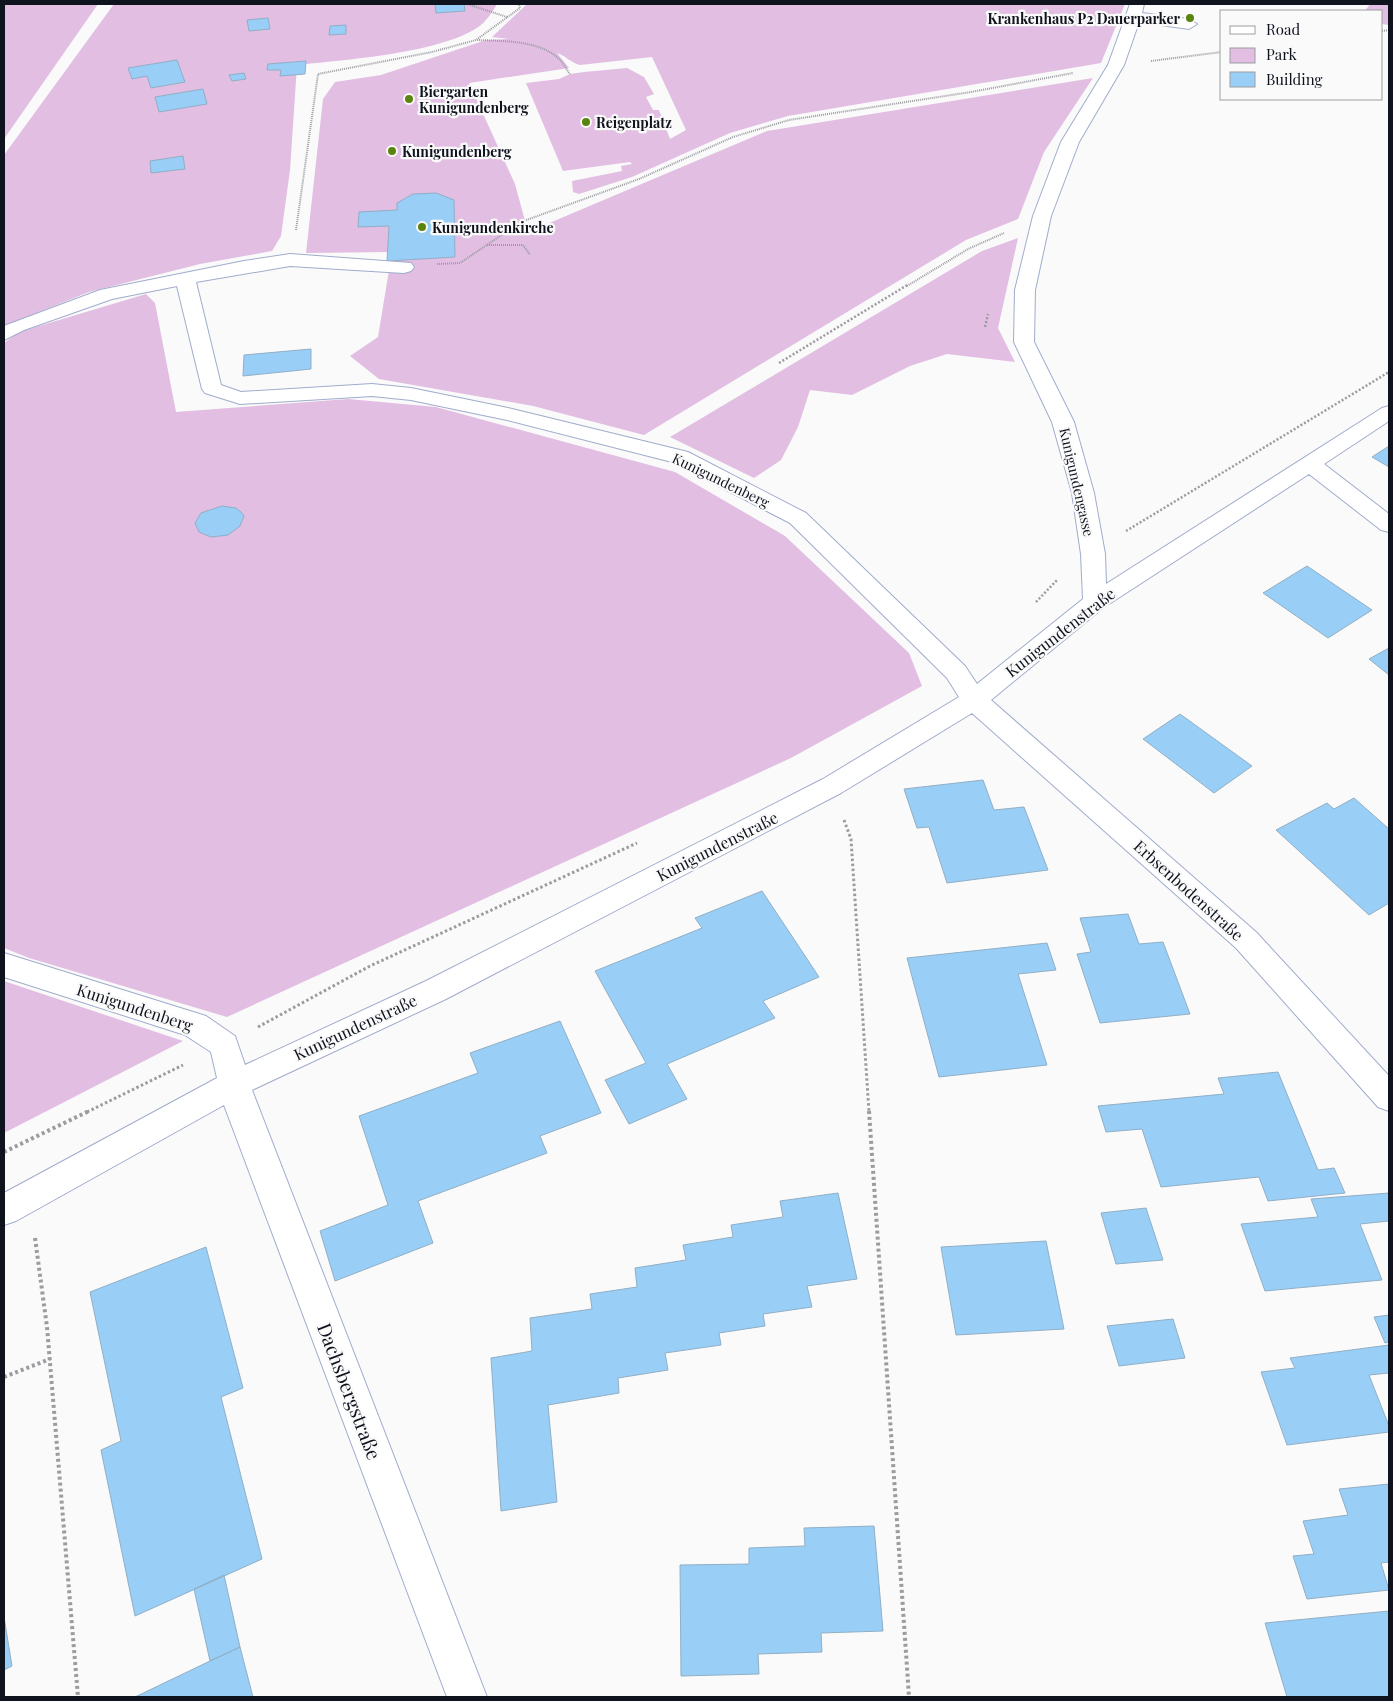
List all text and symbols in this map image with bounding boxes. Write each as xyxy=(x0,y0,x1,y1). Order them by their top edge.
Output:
place label: Krankenhaus P2 Dauerparker xyxy=(988,9,1180,28)
legend xyxy=(1220,10,1383,100)
marker: Krankenhaus P2 Dauerparker xyxy=(1184,12,1196,24)
text: Road xyxy=(1266,19,1300,39)
text: Park xyxy=(1266,44,1298,64)
text: Building xyxy=(1266,69,1323,89)
place label: Biergarten Kunigundenberg xyxy=(419,82,529,117)
marker: Biergarten Kunigundenberg xyxy=(403,93,415,105)
place label: Reigenplatz xyxy=(596,113,672,132)
marker: Reigenplatz xyxy=(580,116,592,128)
place label: Kunigundenberg xyxy=(402,142,512,161)
marker: Kunigundenberg xyxy=(386,145,398,157)
place label: Kunigundenkirche xyxy=(432,218,554,237)
marker: Kunigundenkirche xyxy=(416,221,428,233)
street label: Kunigundengasse xyxy=(1055,426,1099,538)
street label: Kunigundenberg xyxy=(669,448,773,512)
street label: Kunigundenstraße xyxy=(1001,583,1119,681)
street label: Kunigundenstraße xyxy=(653,806,781,886)
street label: Erbsenbodenstraße xyxy=(1130,835,1248,945)
street label: Kunigundenberg xyxy=(74,978,196,1036)
street label: Kunigundenstraße xyxy=(290,989,420,1065)
street label: Dachsbergstraße xyxy=(312,1319,388,1463)

